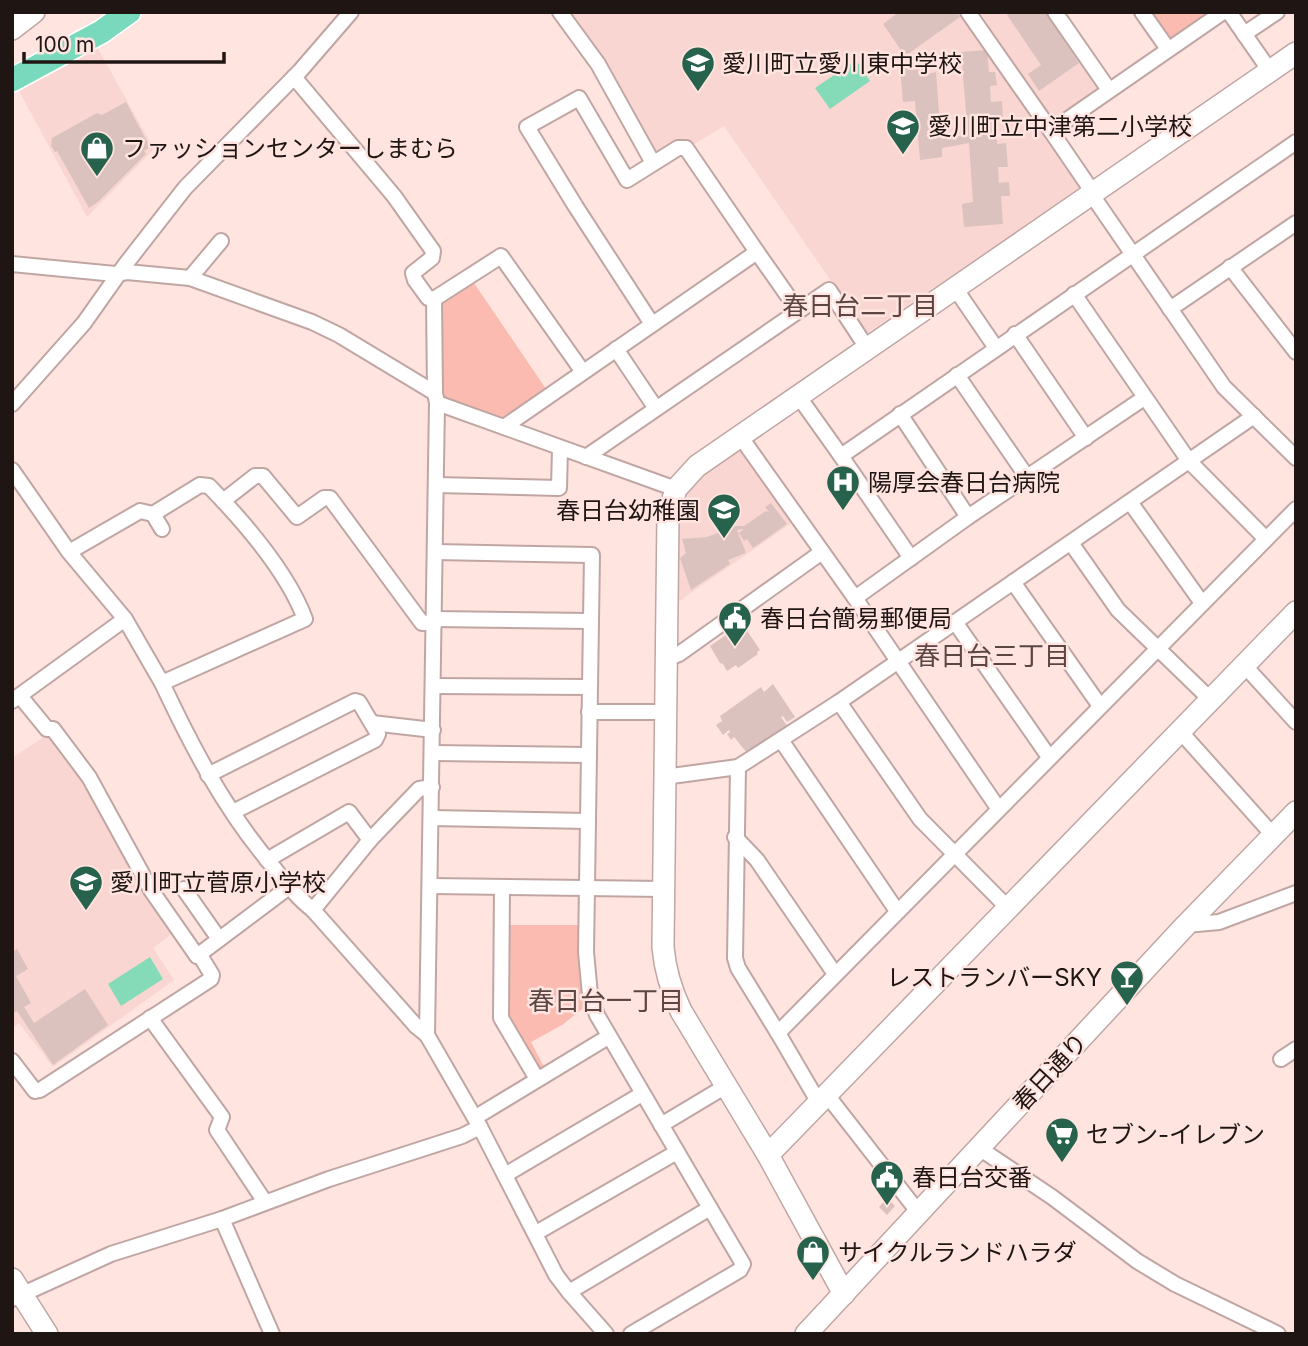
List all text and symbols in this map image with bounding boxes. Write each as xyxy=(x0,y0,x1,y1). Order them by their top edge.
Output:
scale bar xyxy=(24,21,224,65)
text: 100 m xyxy=(35,32,94,57)
school or university icon: 愛川町立愛川東中学校 xyxy=(679,44,717,93)
place label: 愛川町立愛川東中学校 xyxy=(722,49,962,78)
school or university icon: 愛川町立中津第二小学校 xyxy=(884,107,922,156)
place label: 愛川町立中津第二小学校 xyxy=(928,112,1192,141)
shop icon: ファッションセンターしまむら xyxy=(78,129,116,178)
place label: ファッションセンターしまむら xyxy=(122,134,458,163)
district label: 春日台二丁目 xyxy=(782,290,938,321)
hospital icon: 陽厚会春日台病院 xyxy=(824,463,862,512)
place label: 陽厚会春日台病院 xyxy=(868,468,1060,497)
school or university icon: 春日台幼稚園 xyxy=(705,491,743,540)
place label: 春日台幼稚園 xyxy=(556,496,700,525)
public building icon: 春日台簡易郵便局 xyxy=(716,599,754,648)
place label: 春日台簡易郵便局 xyxy=(760,604,952,633)
district label: 春日台三丁目 xyxy=(914,640,1070,671)
school or university icon: 愛川町立菅原小学校 xyxy=(67,863,105,912)
place label: 愛川町立菅原小学校 xyxy=(110,868,326,897)
bar icon: レストランバーSKY xyxy=(1108,958,1146,1007)
place label: レストランバーSKY xyxy=(886,963,1102,992)
district label: 春日台一丁目 xyxy=(528,985,684,1016)
street label: 春日通り xyxy=(1007,1027,1093,1117)
supermarket icon: セブン-イレブン xyxy=(1043,1115,1081,1164)
place label: セブン-イレブン xyxy=(1086,1120,1265,1149)
public building icon: 春日台交番 xyxy=(868,1158,906,1207)
place label: 春日台交番 xyxy=(912,1163,1032,1192)
shop icon: サイクルランドハラダ xyxy=(794,1233,832,1282)
place label: サイクルランドハラダ xyxy=(838,1238,1077,1267)

